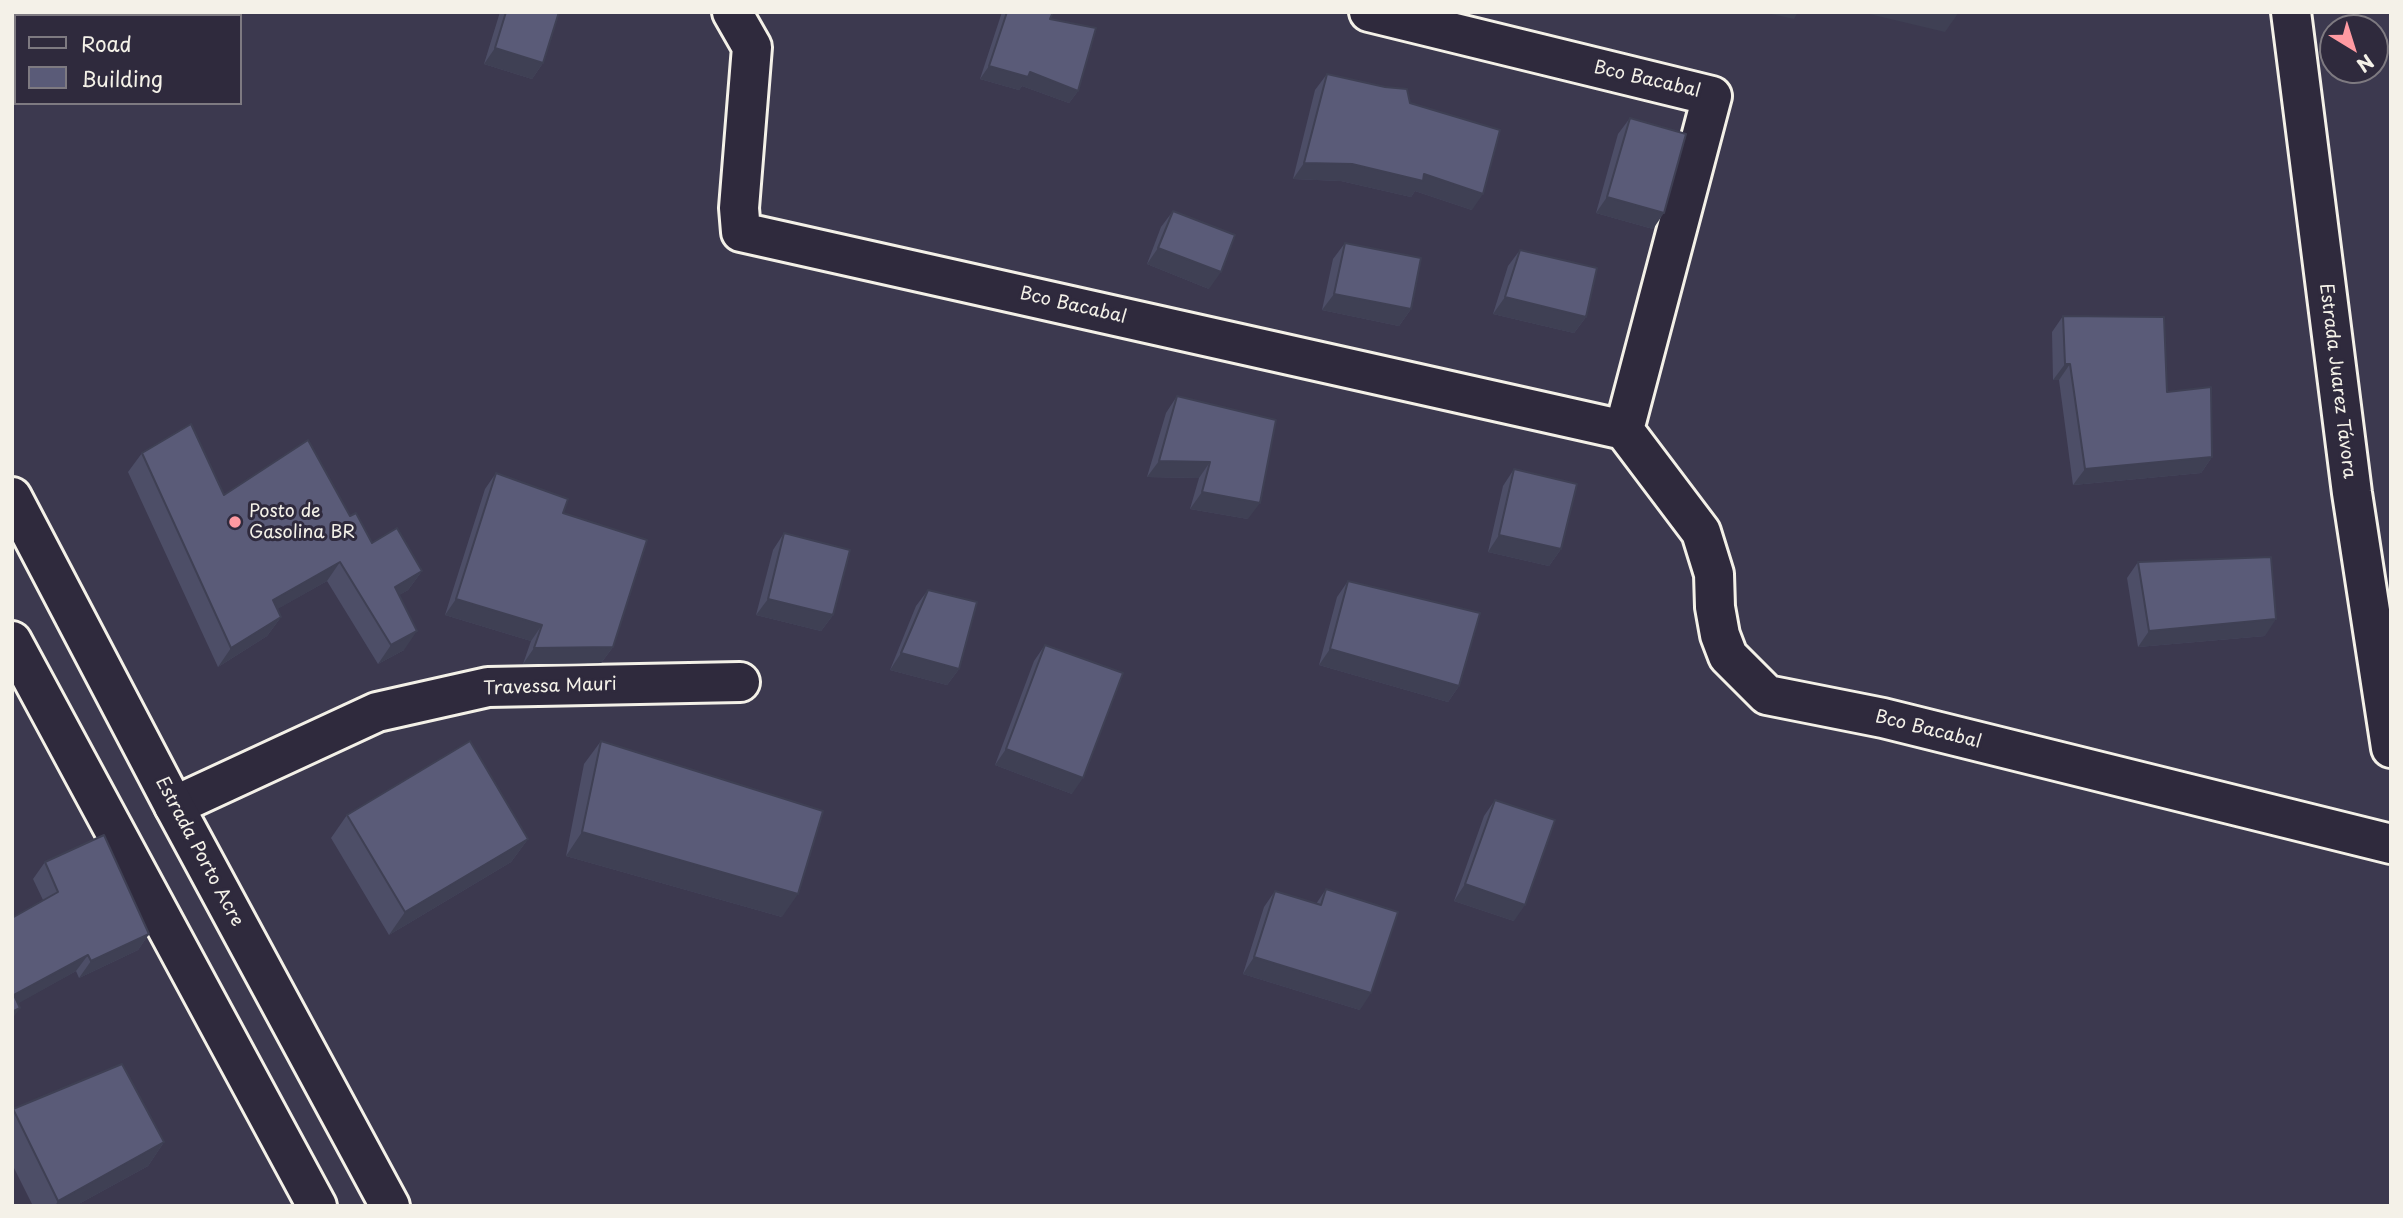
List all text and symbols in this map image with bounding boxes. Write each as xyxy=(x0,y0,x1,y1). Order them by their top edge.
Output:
legend xyxy=(14,14,242,105)
north arrow xyxy=(2319,14,2389,84)
text: Road xyxy=(81,27,132,59)
text: N xyxy=(2351,48,2380,80)
street label: Bco Bacabal xyxy=(1592,57,1702,103)
text: Building xyxy=(81,62,163,94)
street label: Estrada Juarez Távora xyxy=(2314,282,2360,480)
street label: Bco Bacabal xyxy=(1018,283,1128,329)
place label: Posto de Gasolina BR xyxy=(249,501,355,544)
marker: Posto de Gasolina BR xyxy=(227,514,243,530)
street label: Travessa Mauri xyxy=(483,674,617,700)
street label: Bco Bacabal xyxy=(1873,706,1983,754)
street label: Estrada Porto Acre xyxy=(150,773,248,931)

